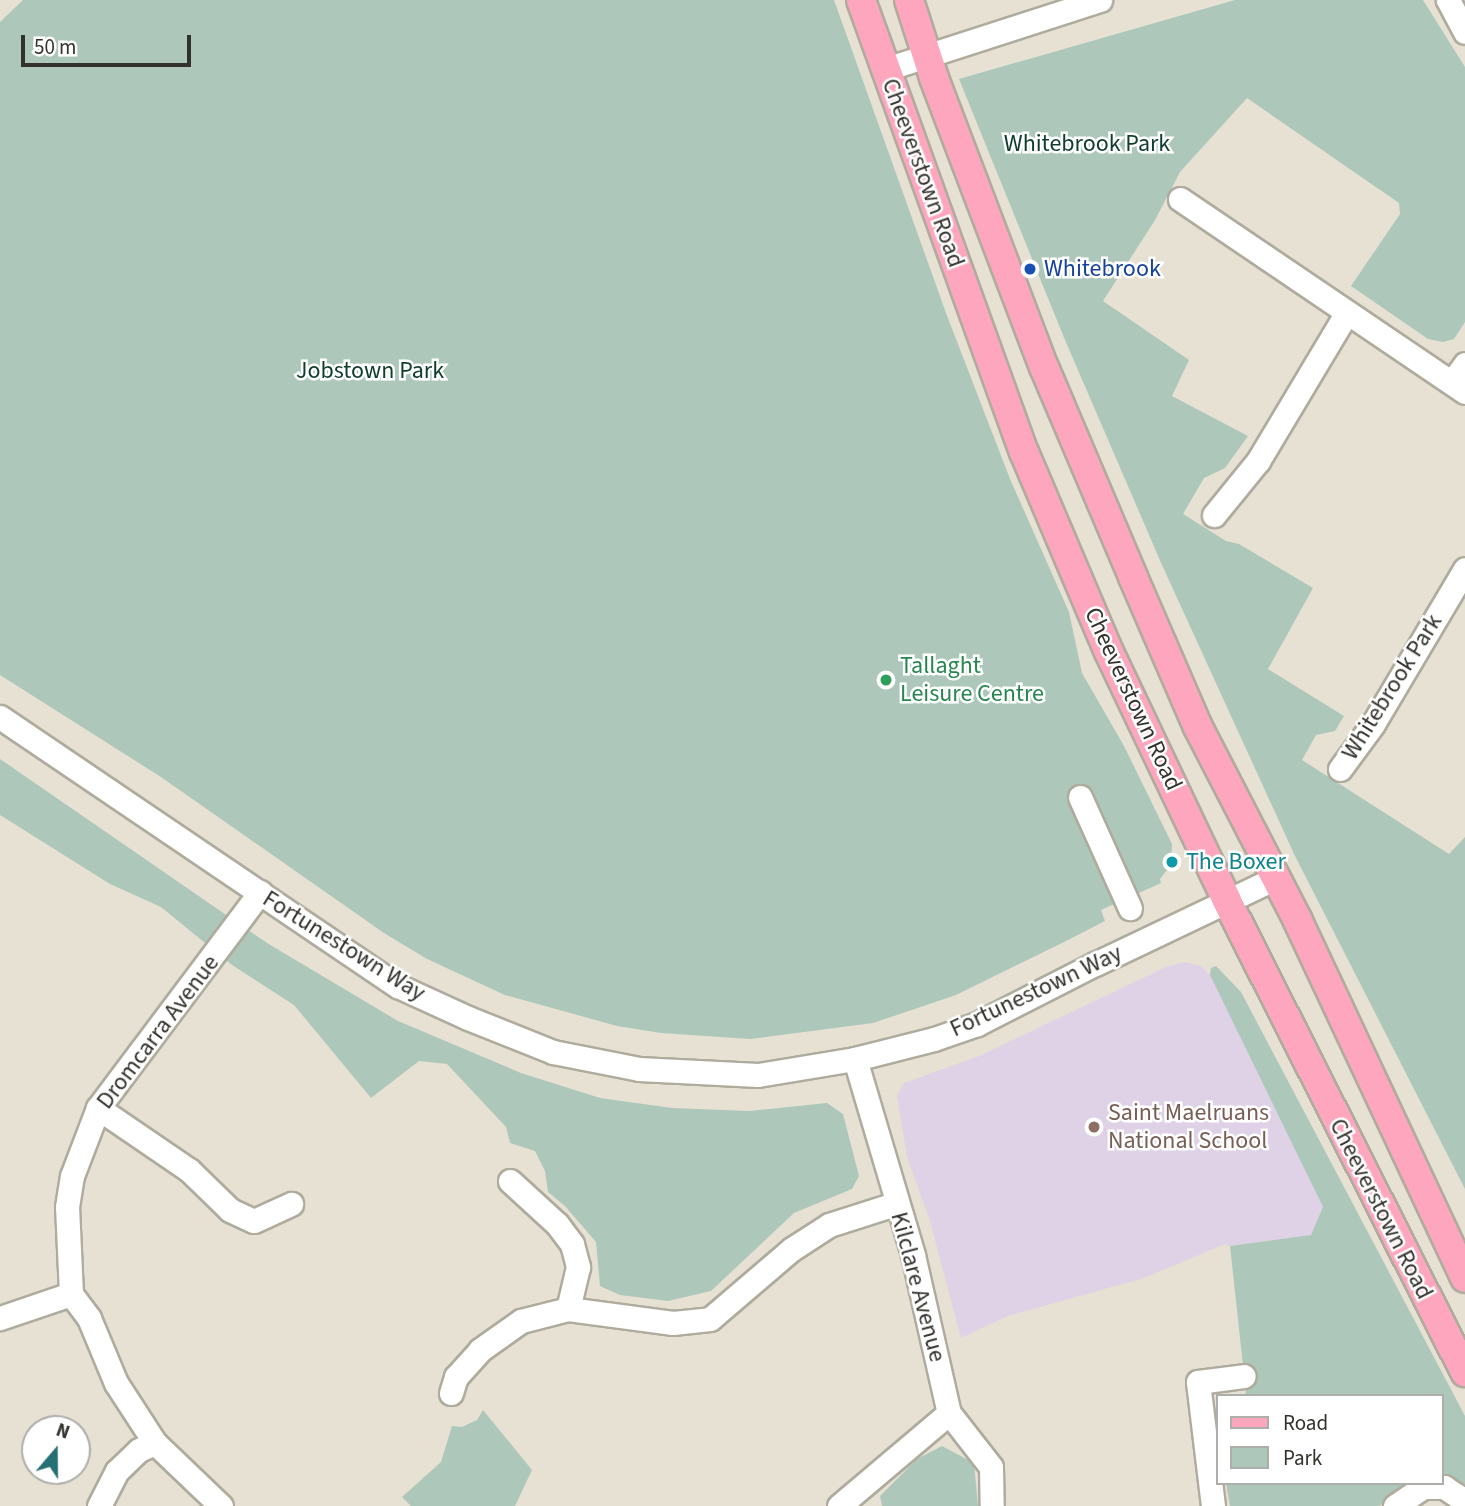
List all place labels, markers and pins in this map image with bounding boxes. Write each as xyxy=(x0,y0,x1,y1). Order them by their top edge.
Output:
place label: Whitebrook xyxy=(1044,255,1161,283)
marker: Whitebrook xyxy=(1022,261,1038,277)
place label: Tallaght Leisure Centre xyxy=(900,652,1044,708)
marker: Tallaght Leisure Centre xyxy=(878,672,894,688)
place label: The Boxer xyxy=(1186,848,1286,876)
marker: The Boxer xyxy=(1164,854,1180,870)
place label: Saint Maelruans National School xyxy=(1108,1099,1269,1155)
marker: Saint Maelruans National School xyxy=(1086,1119,1102,1135)

